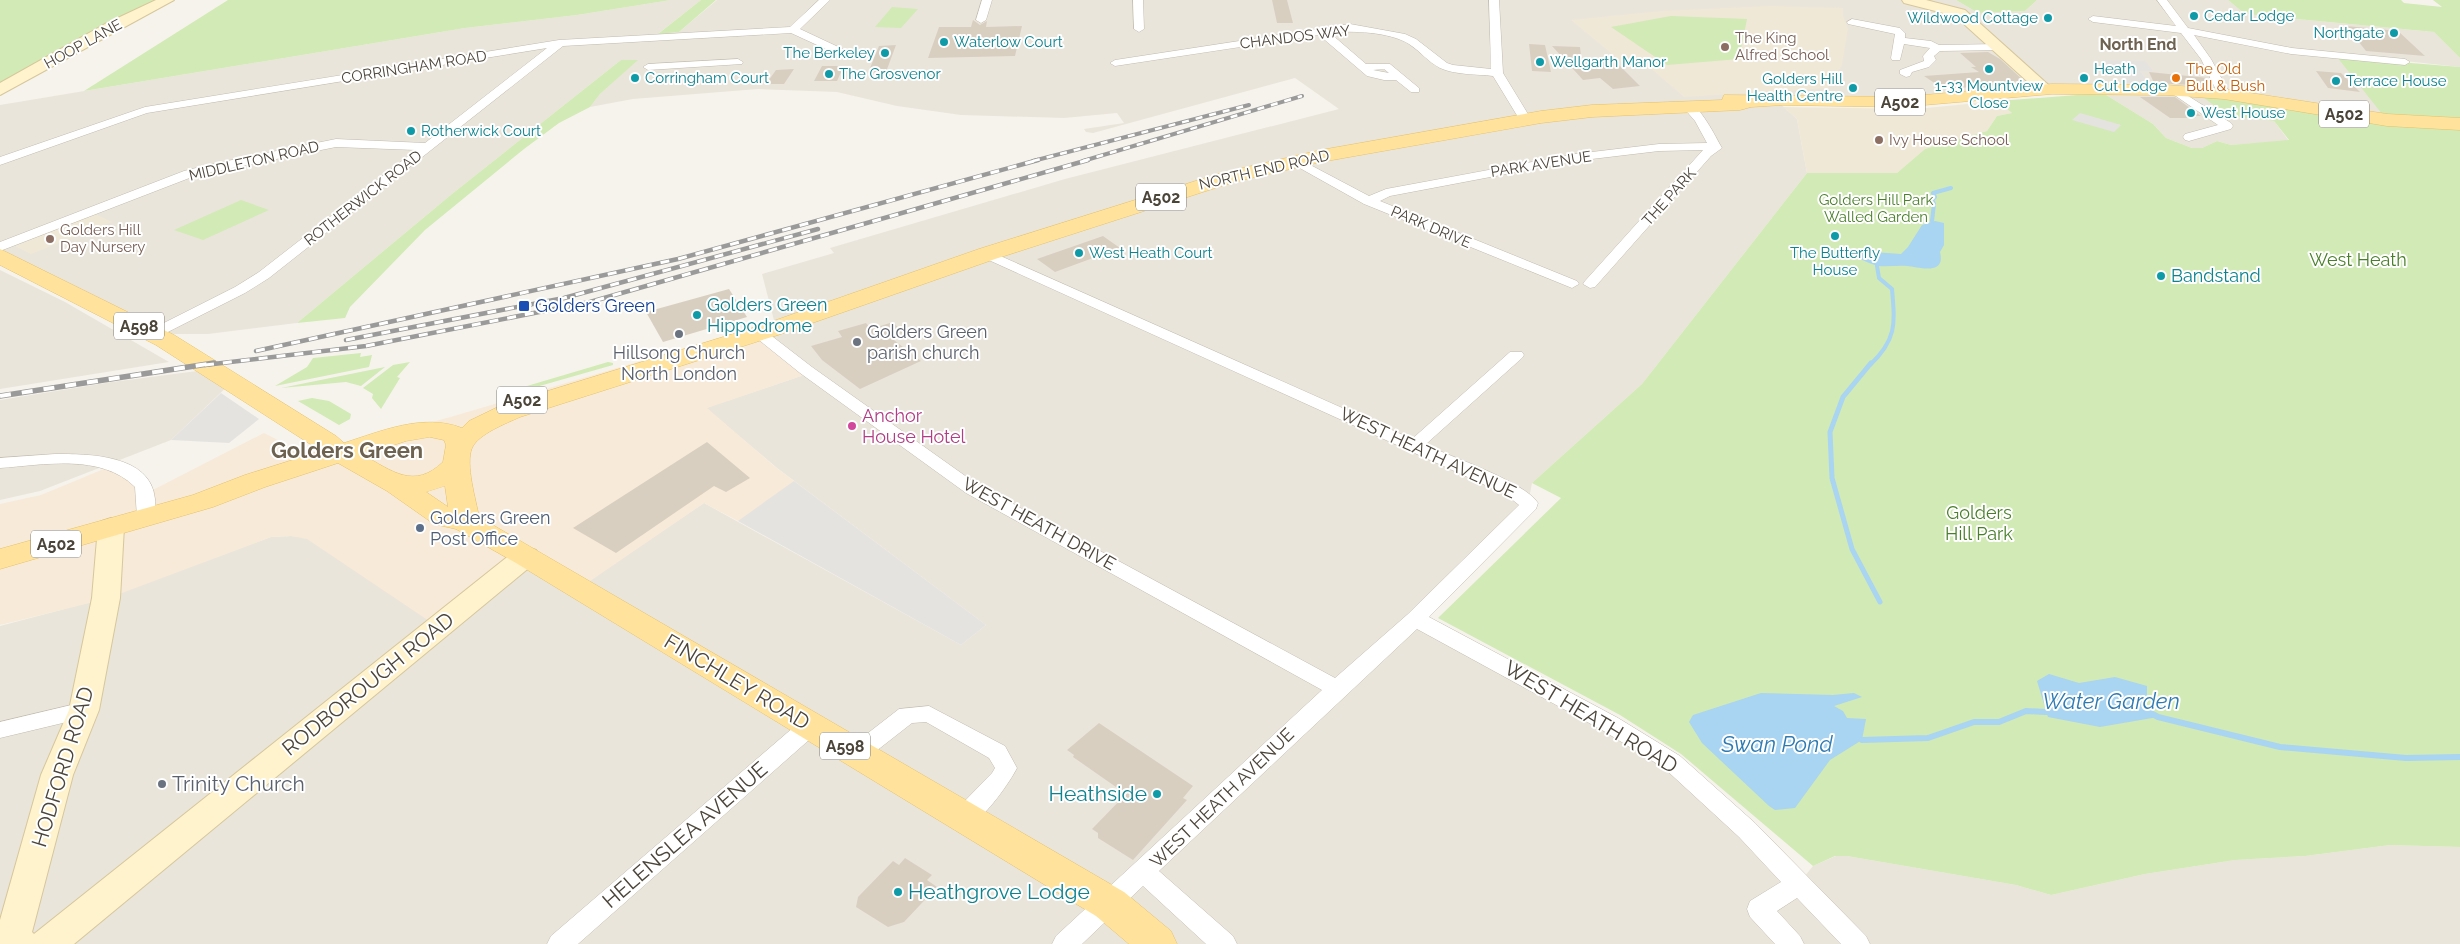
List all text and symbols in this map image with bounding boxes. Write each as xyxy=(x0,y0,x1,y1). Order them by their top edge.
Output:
place label: Cedar Lodge xyxy=(2204,7,2294,25)
place label: Wildwood Cottage xyxy=(1907,9,2038,27)
marker: Cedar Lodge xyxy=(2188,10,2200,22)
marker: Wildwood Cottage xyxy=(2042,12,2054,24)
street label: HOOP LANE xyxy=(41,15,125,73)
street label: CHANDOS WAY xyxy=(1239,21,1351,53)
place label: Northgate xyxy=(2314,24,2384,42)
marker: Northgate xyxy=(2388,27,2400,39)
place label: The King Alfred School xyxy=(1735,29,1830,64)
place label: Waterlow Court xyxy=(954,33,1063,51)
district label: North End xyxy=(2099,35,2177,54)
marker: Waterlow Court xyxy=(938,36,950,48)
marker: The King Alfred School xyxy=(1719,41,1731,53)
place label: The Berkeley xyxy=(783,44,875,62)
street label: CORRINGHAM ROAD xyxy=(340,47,488,87)
marker: The Berkeley xyxy=(879,47,891,59)
place label: Wellgarth Manor xyxy=(1550,53,1667,71)
marker: Wellgarth Manor xyxy=(1534,56,1546,68)
place label: Heath Cut Lodge xyxy=(2094,60,2167,95)
place label: The Old Bull & Bush xyxy=(2186,60,2265,95)
marker: 1-33 Mountview Close xyxy=(1983,63,1995,75)
place label: The Grosvenor xyxy=(839,65,941,83)
marker: The Grosvenor xyxy=(823,68,835,80)
place label: Corringham Court xyxy=(645,69,769,87)
place label: Golders Hill Health Centre xyxy=(1747,70,1844,105)
marker: Corringham Court xyxy=(629,72,641,84)
marker: Heath Cut Lodge xyxy=(2078,72,2090,84)
marker: The Old Bull & Bush xyxy=(2170,72,2182,84)
place label: Terrace House xyxy=(2346,72,2447,90)
marker: Terrace House xyxy=(2330,75,2342,87)
place label: 1-33 Mountview Close xyxy=(1935,77,2043,112)
marker: Golders Hill Health Centre xyxy=(1847,82,1859,94)
road number: A502 xyxy=(1875,88,1925,115)
road number: A502 xyxy=(2319,100,2369,128)
place label: West House xyxy=(2201,104,2286,122)
marker: West House xyxy=(2185,107,2197,119)
place label: Rotherwick Court xyxy=(421,122,541,140)
marker: Rotherwick Court xyxy=(405,125,417,137)
place label: Ivy House School xyxy=(1889,131,2010,149)
marker: Ivy House School xyxy=(1873,134,1885,146)
street label: MIDDLETON ROAD xyxy=(187,137,321,185)
street label: ROTHERWICK ROAD xyxy=(301,146,426,249)
street label: NORTH END ROAD xyxy=(1197,146,1331,194)
street label: PARK AVENUE xyxy=(1489,147,1593,181)
street label: THE PARK xyxy=(1638,164,1700,230)
road number: A502 xyxy=(1136,183,1186,210)
park label: Golders Hill Park Walled Garden xyxy=(1819,191,1933,226)
street label: PARK DRIVE xyxy=(1388,202,1474,252)
place label: Golders Hill Day Nursery xyxy=(60,221,145,256)
marker: The Butterfly House xyxy=(1829,230,1841,242)
marker: Golders Hill Day Nursery xyxy=(44,233,56,245)
place label: West Heath Court xyxy=(1089,244,1212,262)
place label: The Butterfly House xyxy=(1790,244,1880,279)
marker: West Heath Court xyxy=(1073,247,1085,259)
park label: West Heath xyxy=(2309,249,2407,270)
place label: Bandstand xyxy=(2171,265,2261,286)
marker: Bandstand xyxy=(2155,270,2167,282)
place label: Golders Green Hippodrome xyxy=(707,294,827,336)
place label: Golders Green xyxy=(535,295,655,316)
marker: Golders Green xyxy=(517,299,531,313)
marker: Golders Green Hippodrome xyxy=(691,309,703,321)
road number: A598 xyxy=(114,312,164,340)
place label: Golders Green parish church xyxy=(867,321,987,363)
marker: Hillsong Church North London xyxy=(673,328,685,340)
marker: Golders Green parish church xyxy=(851,336,863,348)
place label: Hillsong Church North London xyxy=(613,342,745,384)
road number: A502 xyxy=(497,386,547,414)
street label: WEST HEATH AVENUE xyxy=(1337,402,1520,503)
place label: Anchor House Hotel xyxy=(862,405,966,447)
marker: Anchor House Hotel xyxy=(846,420,858,432)
district label: Golders Green xyxy=(271,437,423,463)
street label: WEST HEATH DRIVE xyxy=(959,473,1120,574)
park label: Golders Hill Park xyxy=(1945,502,2013,544)
place label: Golders Green Post Office xyxy=(430,507,550,549)
marker: Golders Green Post Office xyxy=(414,522,426,534)
road number: A502 xyxy=(31,530,81,558)
street label: RODBOROUGH ROAD xyxy=(277,607,459,761)
street label: FINCHLEY ROAD xyxy=(660,628,814,735)
street label: WEST HEATH ROAD xyxy=(1500,655,1682,778)
street label: HODFORD ROAD xyxy=(26,684,99,850)
water label: Water Garden xyxy=(2042,688,2180,714)
street label: WEST HEATH AVENUE xyxy=(1145,723,1298,872)
water label: Swan Pond xyxy=(1720,731,1833,757)
road number: A598 xyxy=(820,732,870,759)
street label: HELENSLEA AVENUE xyxy=(597,756,772,913)
place label: Trinity Church xyxy=(172,771,305,796)
marker: Trinity Church xyxy=(156,778,168,790)
place label: Heathside xyxy=(1049,781,1147,806)
marker: Heathside xyxy=(1151,788,1163,800)
place label: Heathgrove Lodge xyxy=(908,879,1090,904)
marker: Heathgrove Lodge xyxy=(892,886,904,898)

